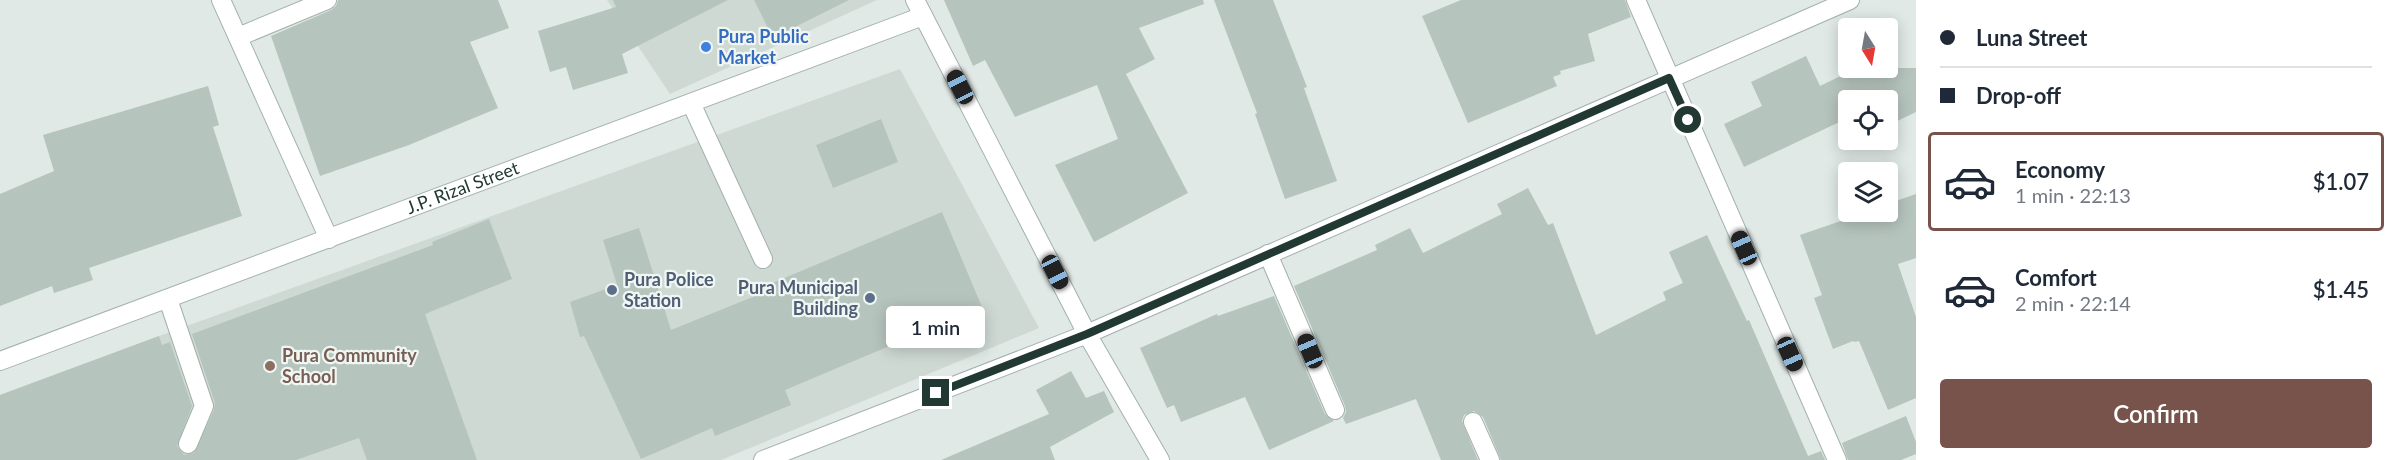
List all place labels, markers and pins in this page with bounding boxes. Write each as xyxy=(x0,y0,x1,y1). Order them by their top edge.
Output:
place label: Pura Public Market xyxy=(718,25,809,68)
marker: Pura Public Market xyxy=(699,40,713,54)
place label: Pura Police Station xyxy=(624,268,714,311)
place label: Pura Municipal Building xyxy=(738,276,858,319)
marker: Pura Police Station xyxy=(605,283,619,297)
marker: Pura Municipal Building xyxy=(863,291,877,305)
place label: Pura Community School xyxy=(282,344,417,387)
marker: Pura Community School xyxy=(263,359,277,373)

